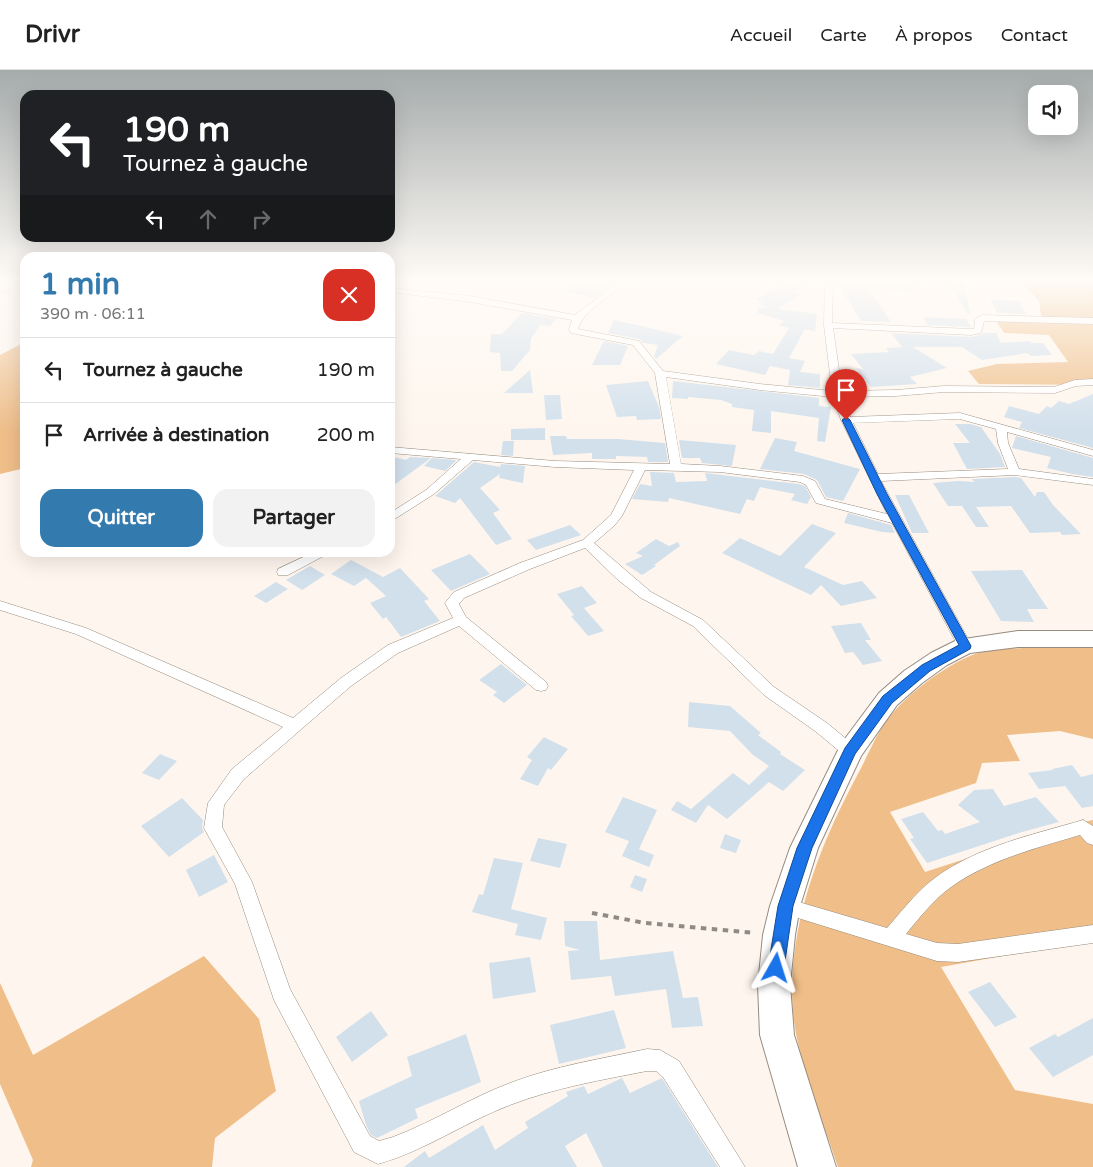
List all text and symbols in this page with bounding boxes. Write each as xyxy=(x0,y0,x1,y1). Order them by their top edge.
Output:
text: Drivr xyxy=(25,20,80,49)
text: Accueil xyxy=(730,24,792,46)
text: Carte xyxy=(820,24,867,46)
text: À propos xyxy=(895,24,973,46)
text: Contact xyxy=(1001,24,1068,46)
map controls xyxy=(1028,85,1078,135)
button: sound xyxy=(1028,85,1078,135)
text: 190 m xyxy=(123,109,230,151)
icon: left xyxy=(40,110,105,175)
text: Tournez à gauche xyxy=(123,151,308,177)
icon: left xyxy=(141,205,169,233)
icon: ahead xyxy=(194,205,222,233)
icon: right xyxy=(247,205,275,233)
text: 1 min xyxy=(40,266,120,303)
button: close xyxy=(323,269,375,321)
text: 390 m · 06:11 xyxy=(40,304,146,324)
icon: left xyxy=(40,356,68,384)
text: Tournez à gauche xyxy=(83,359,243,381)
text: 190 m xyxy=(317,359,375,381)
pin xyxy=(825,369,867,420)
icon: arrive xyxy=(832,376,860,404)
icon: arrive xyxy=(40,421,68,449)
text: Arrivée à destination xyxy=(83,424,269,446)
text: 200 m xyxy=(317,424,375,446)
button: Quitter xyxy=(40,489,203,547)
button: Partager xyxy=(213,489,375,547)
position arrow xyxy=(749,941,801,993)

